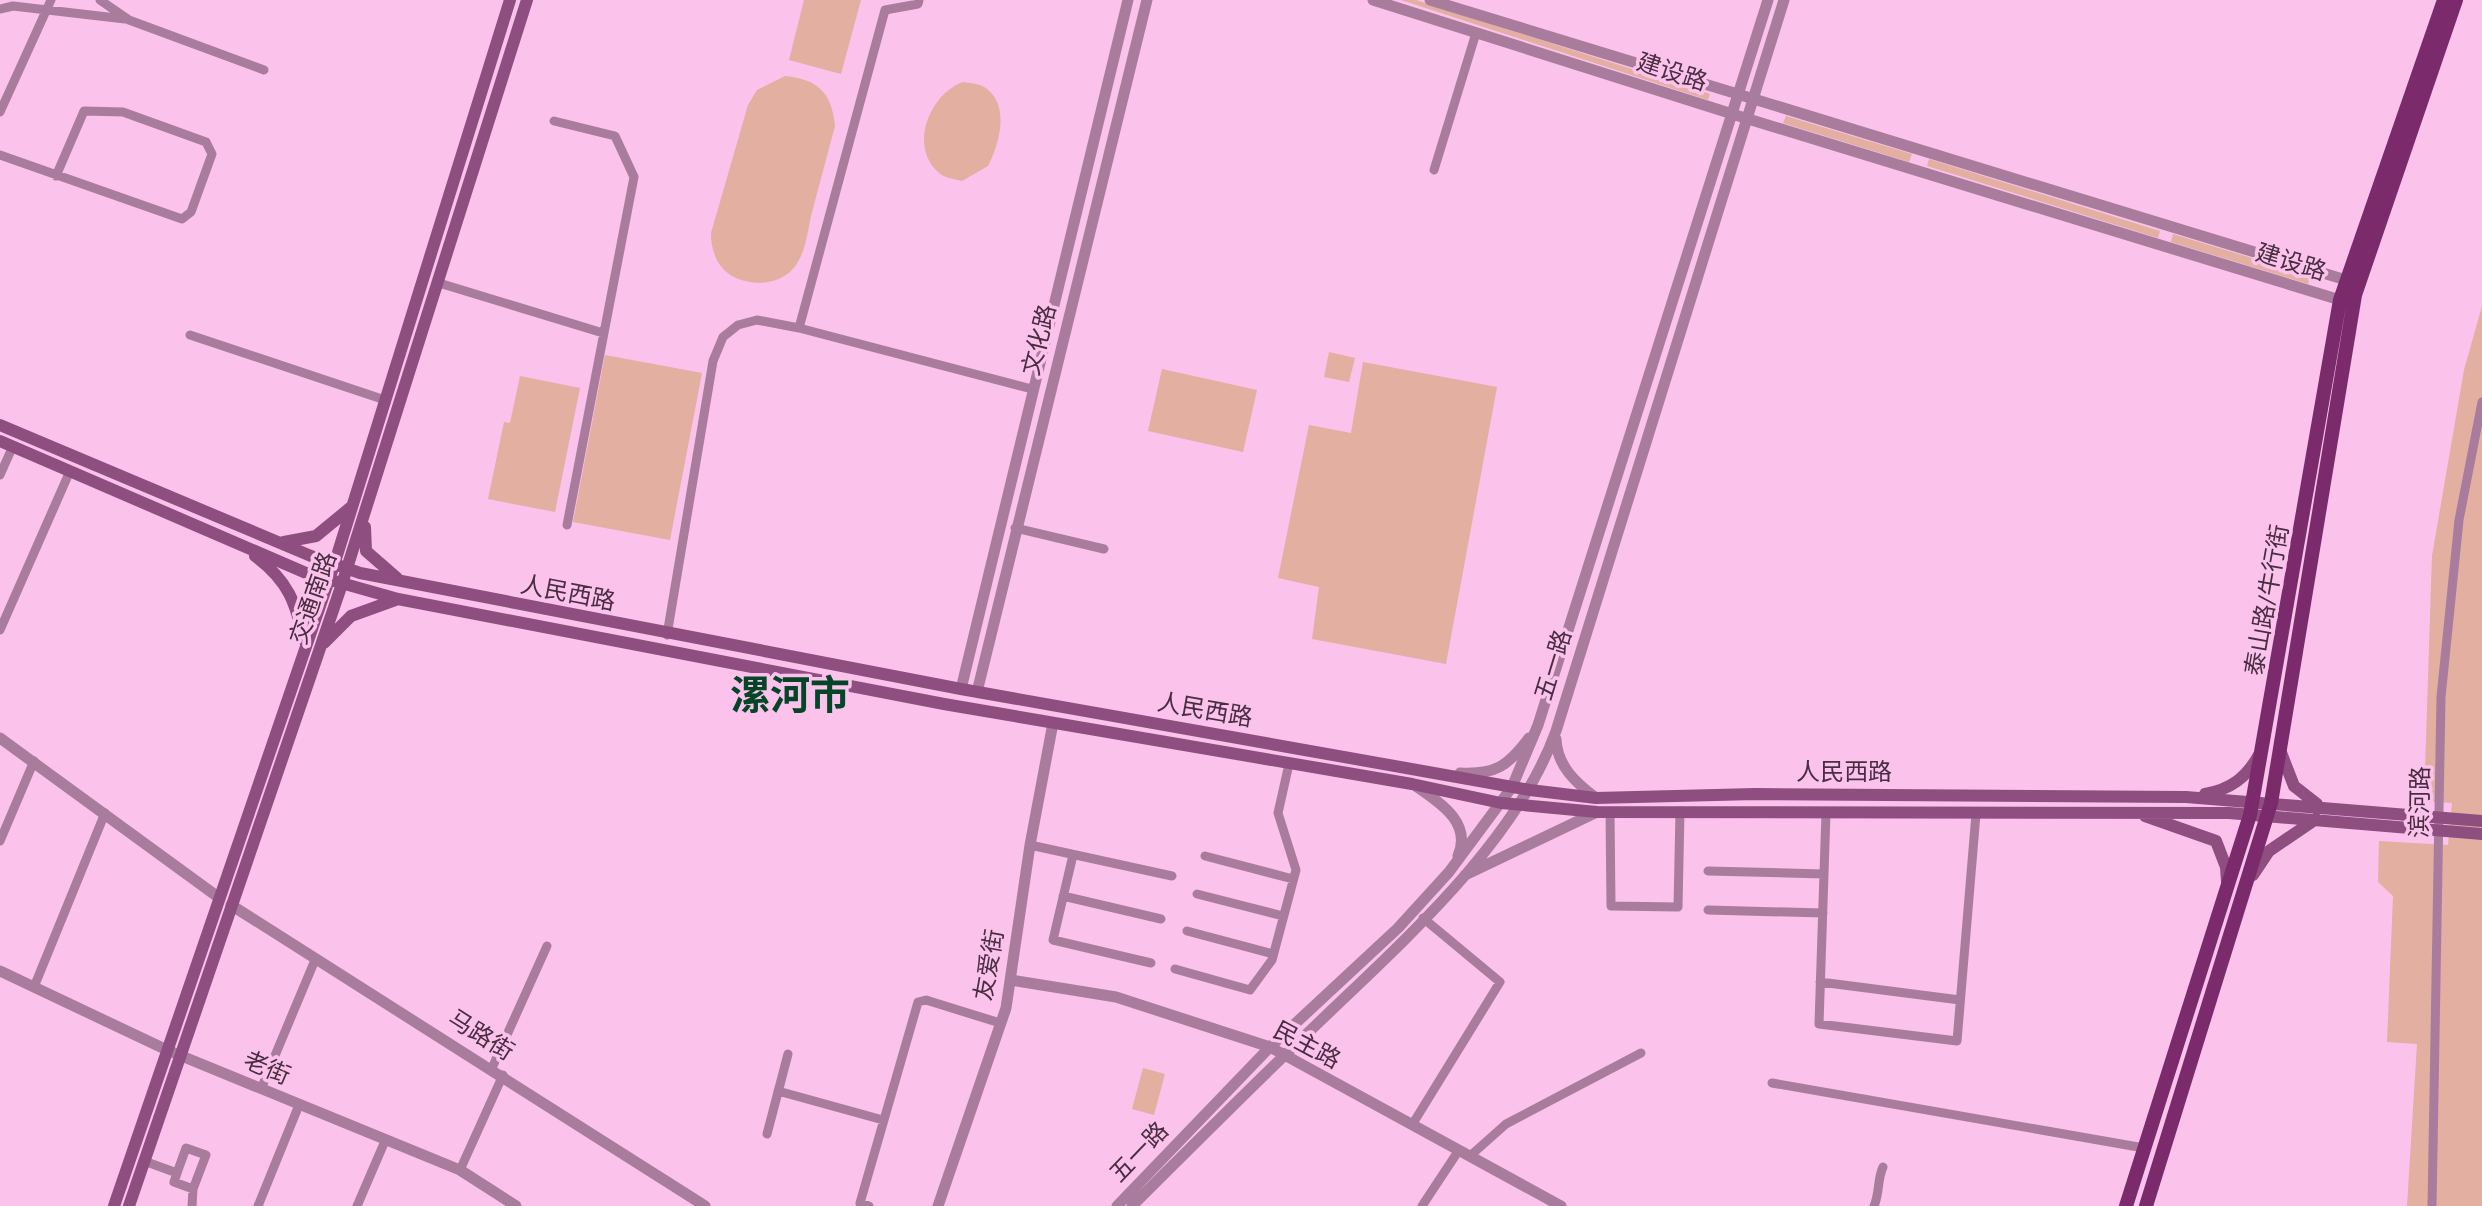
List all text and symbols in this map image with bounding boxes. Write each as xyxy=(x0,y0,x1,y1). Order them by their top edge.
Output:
street label: 建设路 xyxy=(1633,48,1711,96)
street label: 建设路 xyxy=(2252,238,2330,286)
street label: 文化路 xyxy=(1017,302,1061,378)
street label: 泰山路/牛行街 xyxy=(2240,522,2294,678)
street label: 交通南路 xyxy=(284,548,342,648)
street label: 人民西路 xyxy=(518,570,618,616)
street label: 五一路 xyxy=(1529,626,1577,704)
district label: 漯河市 xyxy=(730,672,850,719)
street label: 人民西路 xyxy=(1155,688,1255,732)
street label: 人民西路 xyxy=(1796,758,1892,786)
street label: 滨河路 xyxy=(2405,766,2435,838)
street label: 友爱街 xyxy=(969,927,1009,1003)
street label: 马路街 xyxy=(443,1004,519,1066)
street label: 民主路 xyxy=(1269,1016,1345,1074)
street label: 老街 xyxy=(239,1046,295,1090)
street label: 五一路 xyxy=(1104,1116,1174,1188)

